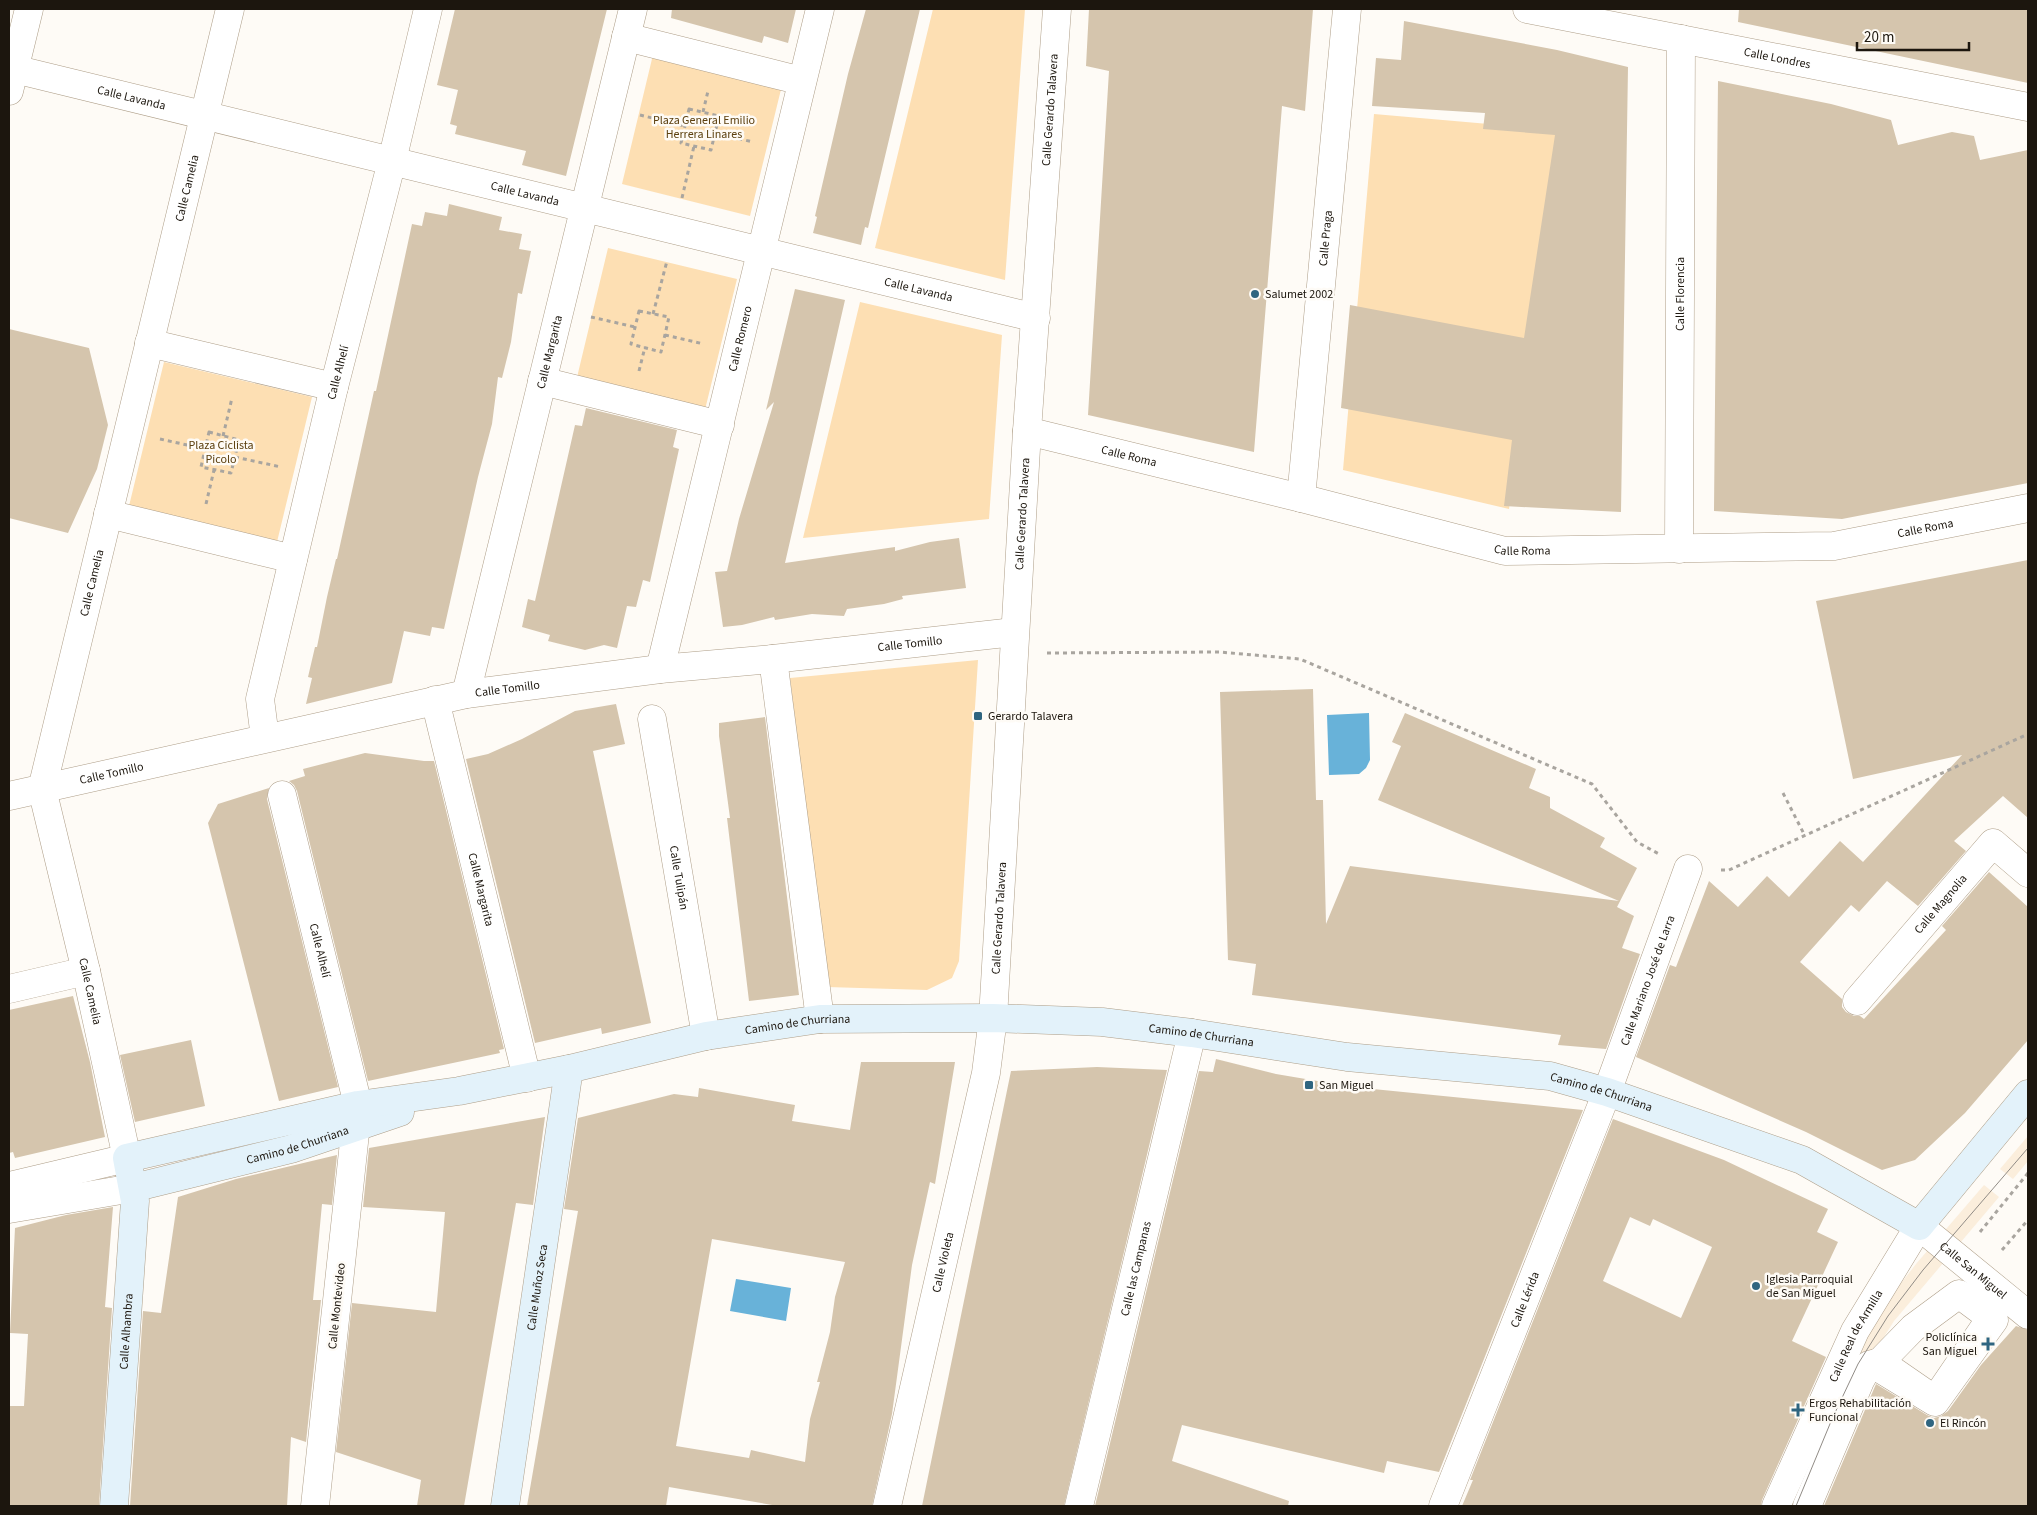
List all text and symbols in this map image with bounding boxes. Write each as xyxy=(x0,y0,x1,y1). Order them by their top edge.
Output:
scale bar xyxy=(1857,20,1970,52)
text: 20 m xyxy=(1864,27,1894,48)
street label: Calle Londres xyxy=(1742,43,1812,73)
street label: Calle Gerardo Talavera xyxy=(1037,53,1062,167)
street label: Calle Lavanda xyxy=(96,81,168,114)
park label: Plaza General Emilio Herrera Linares xyxy=(653,112,755,143)
street label: Calle Camelia xyxy=(171,153,203,223)
street label: Calle Lavanda xyxy=(489,177,561,210)
street label: Calle Praga xyxy=(1314,209,1337,267)
street label: Calle Florencia xyxy=(1671,257,1689,331)
street label: Calle Lavanda xyxy=(882,273,955,306)
place label: Salumet 2002 xyxy=(1265,286,1333,303)
marker: Salumet 2002 xyxy=(1249,288,1261,300)
street label: Calle Romero xyxy=(724,304,756,373)
street label: Calle Margarita xyxy=(532,313,567,391)
street label: Calle Alhelí xyxy=(323,342,353,401)
park label: Plaza Ciclista Picolo xyxy=(188,437,254,468)
street label: Calle Roma xyxy=(1099,441,1159,471)
street label: Calle Gerardo Talavera xyxy=(1010,457,1034,571)
street label: Calle Roma xyxy=(1896,514,1955,542)
street label: Calle Roma xyxy=(1492,540,1551,560)
street label: Calle Camelia xyxy=(75,548,108,618)
street label: Calle Tomillo xyxy=(877,632,943,656)
street label: Calle Tomillo xyxy=(474,676,541,701)
place label: Gerardo Talavera xyxy=(988,708,1073,725)
marker: Gerardo Talavera xyxy=(972,710,984,722)
street label: Calle Tomillo xyxy=(78,758,145,789)
street label: Calle Tulipán xyxy=(665,844,693,911)
street label: Calle Margarita xyxy=(464,851,498,928)
street label: Calle Gerardo Talavera xyxy=(987,861,1011,975)
street label: Calle Magnolia xyxy=(1910,871,1971,937)
street label: Calle Mariano José de Larra xyxy=(1616,913,1679,1048)
street label: Calle Alhelí xyxy=(305,921,335,980)
street label: Calle Camelia xyxy=(75,956,106,1026)
street label: Camino de Churriana xyxy=(744,1010,850,1039)
street label: Camino de Churriana xyxy=(1148,1019,1255,1051)
street label: Camino de Churriana xyxy=(1548,1068,1655,1116)
place label: San Miguel xyxy=(1319,1077,1374,1094)
marker: San Miguel xyxy=(1303,1079,1315,1091)
street label: Camino de Churriana xyxy=(244,1122,351,1168)
street label: Calle las Campanas xyxy=(1116,1219,1155,1318)
street label: Calle Violeta xyxy=(928,1230,958,1294)
street label: Calle San Miguel xyxy=(1936,1238,2010,1303)
street label: Calle Muñoz Seca xyxy=(522,1243,552,1332)
street label: Calle Montevideo xyxy=(324,1262,350,1350)
street label: Calle Lérida xyxy=(1506,1269,1544,1330)
place label: Iglesia Parroquial de San Miguel xyxy=(1766,1271,1853,1302)
marker: Iglesia Parroquial de San Miguel xyxy=(1750,1280,1762,1292)
street label: Calle Real de Armilla xyxy=(1825,1286,1887,1385)
street label: Calle Alhambra xyxy=(115,1293,137,1370)
place label: Policlínica San Miguel xyxy=(1922,1329,1977,1360)
marker: Policlínica San Miguel xyxy=(1981,1337,1995,1351)
place label: Ergos Rehabilitación Funcional xyxy=(1809,1395,1911,1426)
marker: Ergos Rehabilitación Funcional xyxy=(1791,1403,1805,1417)
place label: El Rincón xyxy=(1940,1415,1986,1432)
marker: El Rincón xyxy=(1924,1417,1936,1429)

